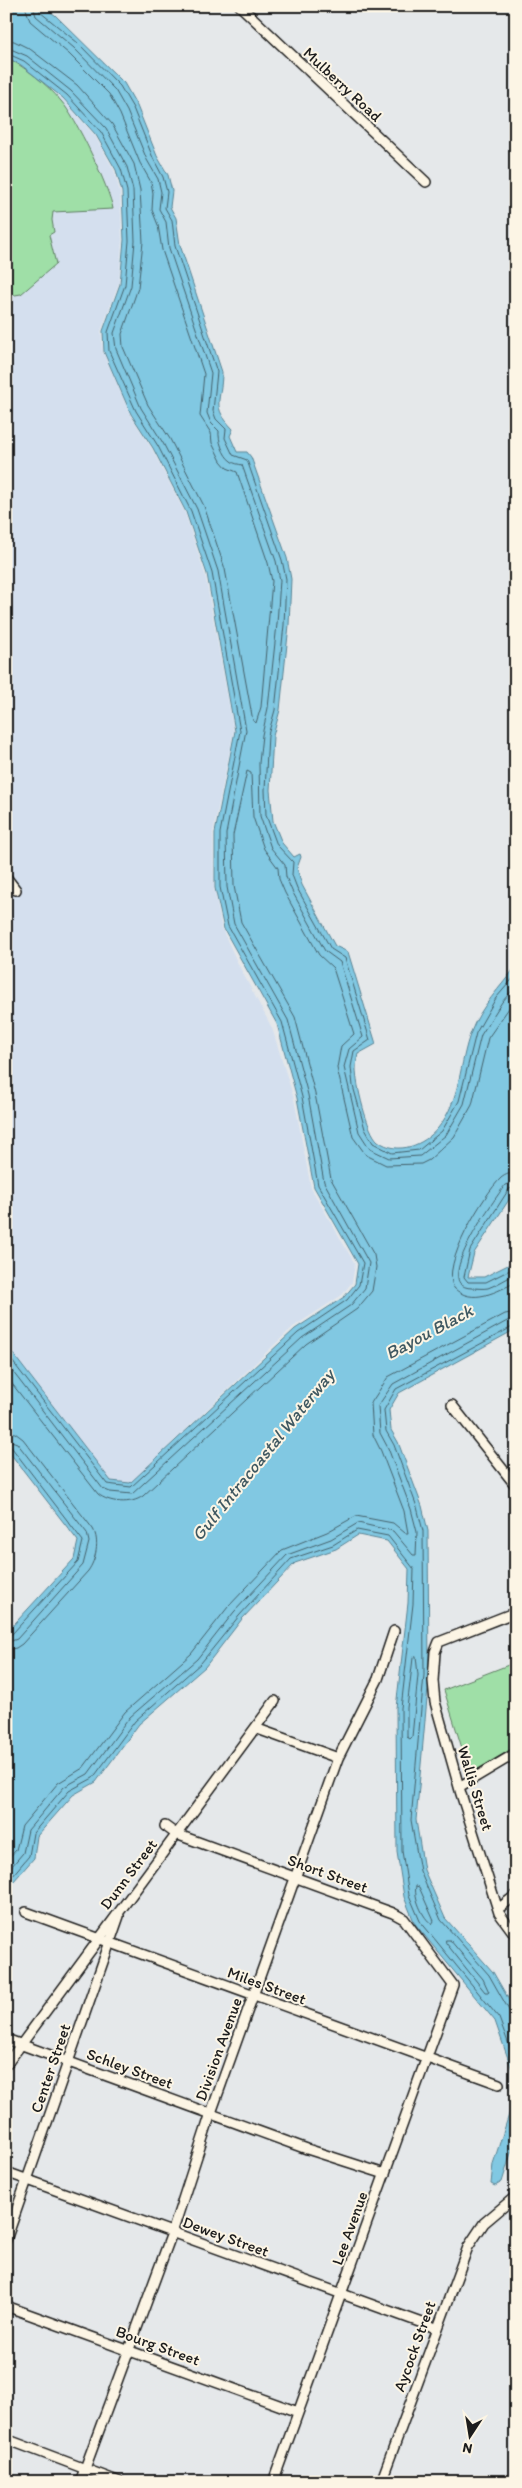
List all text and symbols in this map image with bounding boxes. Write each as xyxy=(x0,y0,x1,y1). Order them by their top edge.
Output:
street label: Mulberry Road xyxy=(299,43,386,126)
water label: Bayou Black xyxy=(381,1299,478,1364)
water label: Gulf Intracoastal Waterway xyxy=(187,1363,341,1545)
street label: Wallis Street xyxy=(454,1743,497,1833)
street label: Dunn Street xyxy=(96,1835,161,1913)
street label: Short Street xyxy=(285,1850,370,1897)
street label: Miles Street xyxy=(225,1962,309,2008)
street label: Division Avenue xyxy=(191,1995,246,2103)
street label: Center Street xyxy=(26,2021,75,2115)
street label: Schley Street xyxy=(84,2044,176,2093)
street label: Lee Avenue xyxy=(327,2189,372,2268)
street label: Dewey Street xyxy=(180,2212,272,2261)
street label: Aycock Street xyxy=(389,2298,440,2394)
street label: Bourg Street xyxy=(113,2322,202,2369)
north arrow xyxy=(444,2410,494,2460)
text: N xyxy=(461,2439,474,2458)

